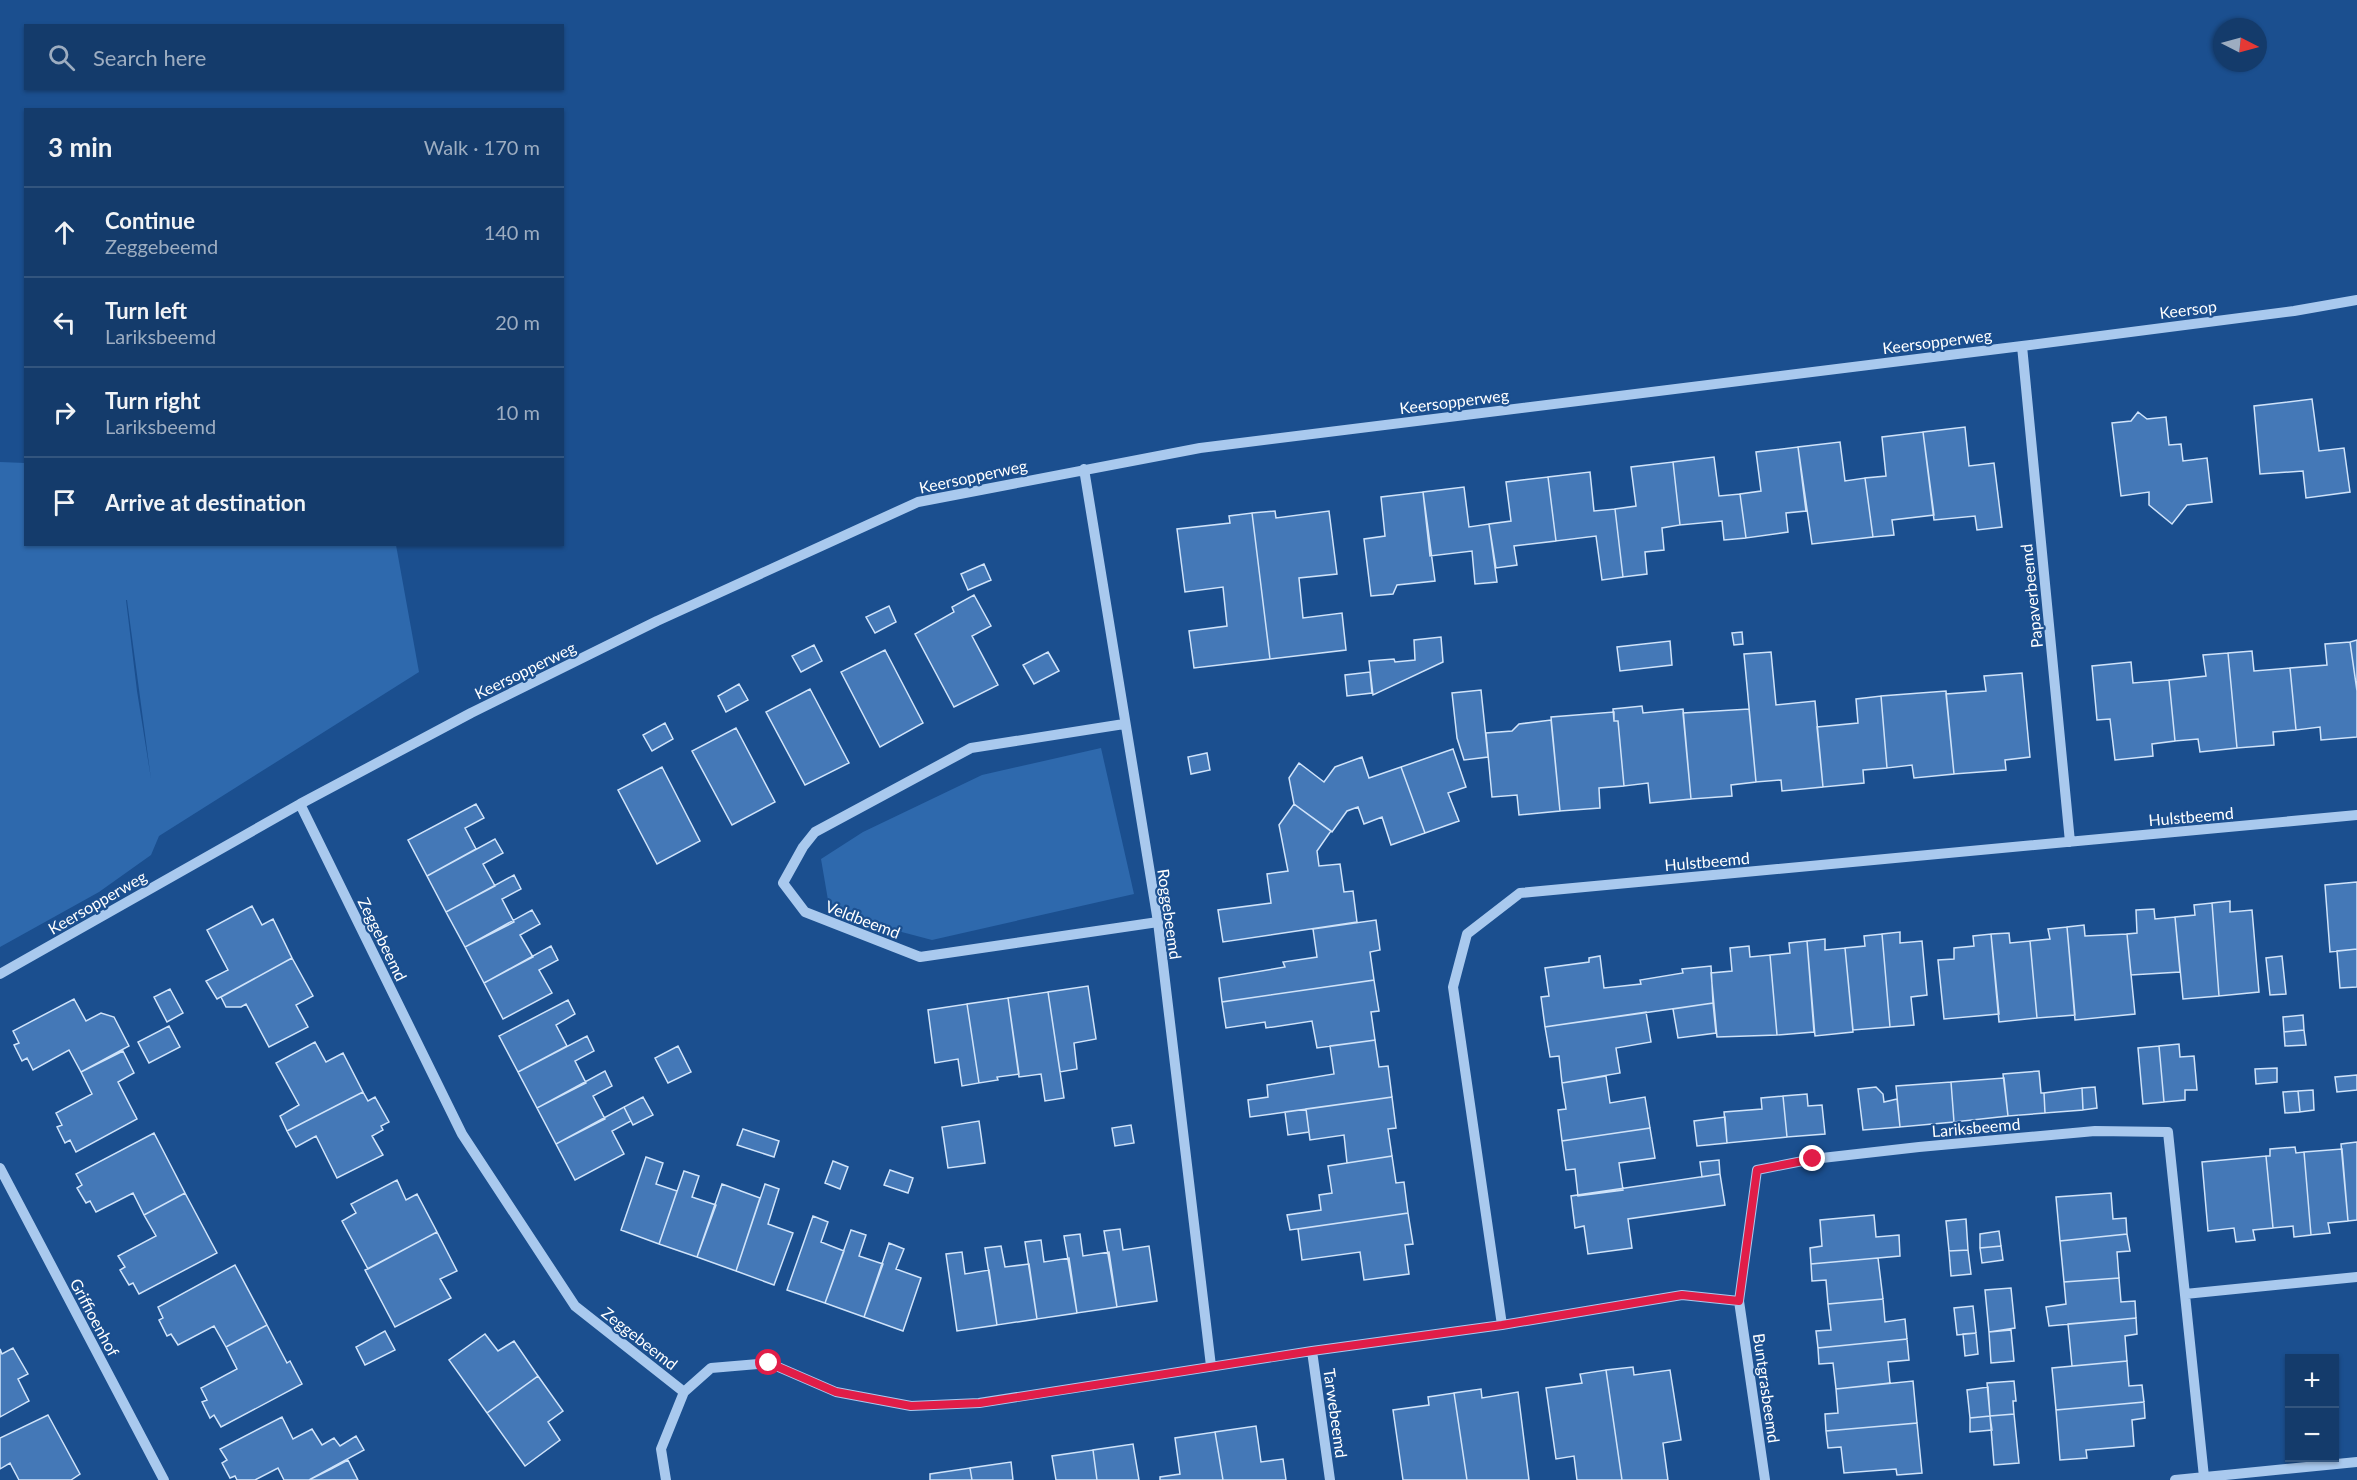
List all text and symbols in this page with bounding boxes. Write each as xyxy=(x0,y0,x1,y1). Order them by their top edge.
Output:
north arrow xyxy=(2213,18,2267,72)
search box xyxy=(24,24,564,90)
icon: search xyxy=(45,41,78,74)
text: Search here xyxy=(93,44,206,71)
text: 3 min xyxy=(48,131,112,163)
text: Walk · 170 m xyxy=(424,135,540,159)
text: Continue xyxy=(105,207,195,234)
icon: ahead xyxy=(48,216,81,249)
text: 140 m xyxy=(484,220,540,244)
text: Zeggebeemd xyxy=(105,234,218,258)
street label: Keersop xyxy=(2158,296,2218,322)
text: Turn left xyxy=(105,297,187,324)
icon: left xyxy=(48,306,81,339)
text: 20 m xyxy=(495,310,540,334)
text: Lariksbeemd xyxy=(105,324,216,348)
street label: Keersopperweg xyxy=(1881,325,1993,357)
street label: Keersopperweg xyxy=(1398,385,1510,417)
text: Turn right xyxy=(105,387,200,414)
icon: right xyxy=(48,396,81,429)
text: 10 m xyxy=(495,400,540,424)
text: Lariksbeemd xyxy=(105,414,216,438)
street label: Keersopperweg xyxy=(917,455,1029,497)
icon: arrive xyxy=(48,486,81,519)
text: Arrive at destination xyxy=(105,489,306,516)
street label: Papaverbeemd xyxy=(2016,543,2046,649)
street label: Keersopperweg xyxy=(471,637,579,703)
street label: Hulstbeemd xyxy=(2148,803,2234,829)
street label: Hulstbeemd xyxy=(1664,848,1750,874)
street label: Keersopperweg xyxy=(45,866,149,938)
street label: Roggebeemd xyxy=(1154,867,1186,961)
street label: Zeggebeemd xyxy=(355,894,411,984)
street label: Veldbeemd xyxy=(823,896,903,942)
street label: Lariksbeemd xyxy=(1931,1114,2021,1140)
route end xyxy=(1799,1145,1825,1171)
street label: Griffioenhof xyxy=(67,1275,124,1359)
street label: Zeggebeemd xyxy=(598,1303,682,1373)
street label: Buntgrasbeemd xyxy=(1750,1332,1784,1444)
route start xyxy=(755,1349,781,1375)
map controls xyxy=(2285,1354,2339,1462)
button: + xyxy=(2285,1354,2339,1408)
street label: Tarwebeemd xyxy=(1320,1367,1352,1459)
button: − xyxy=(2285,1408,2339,1462)

